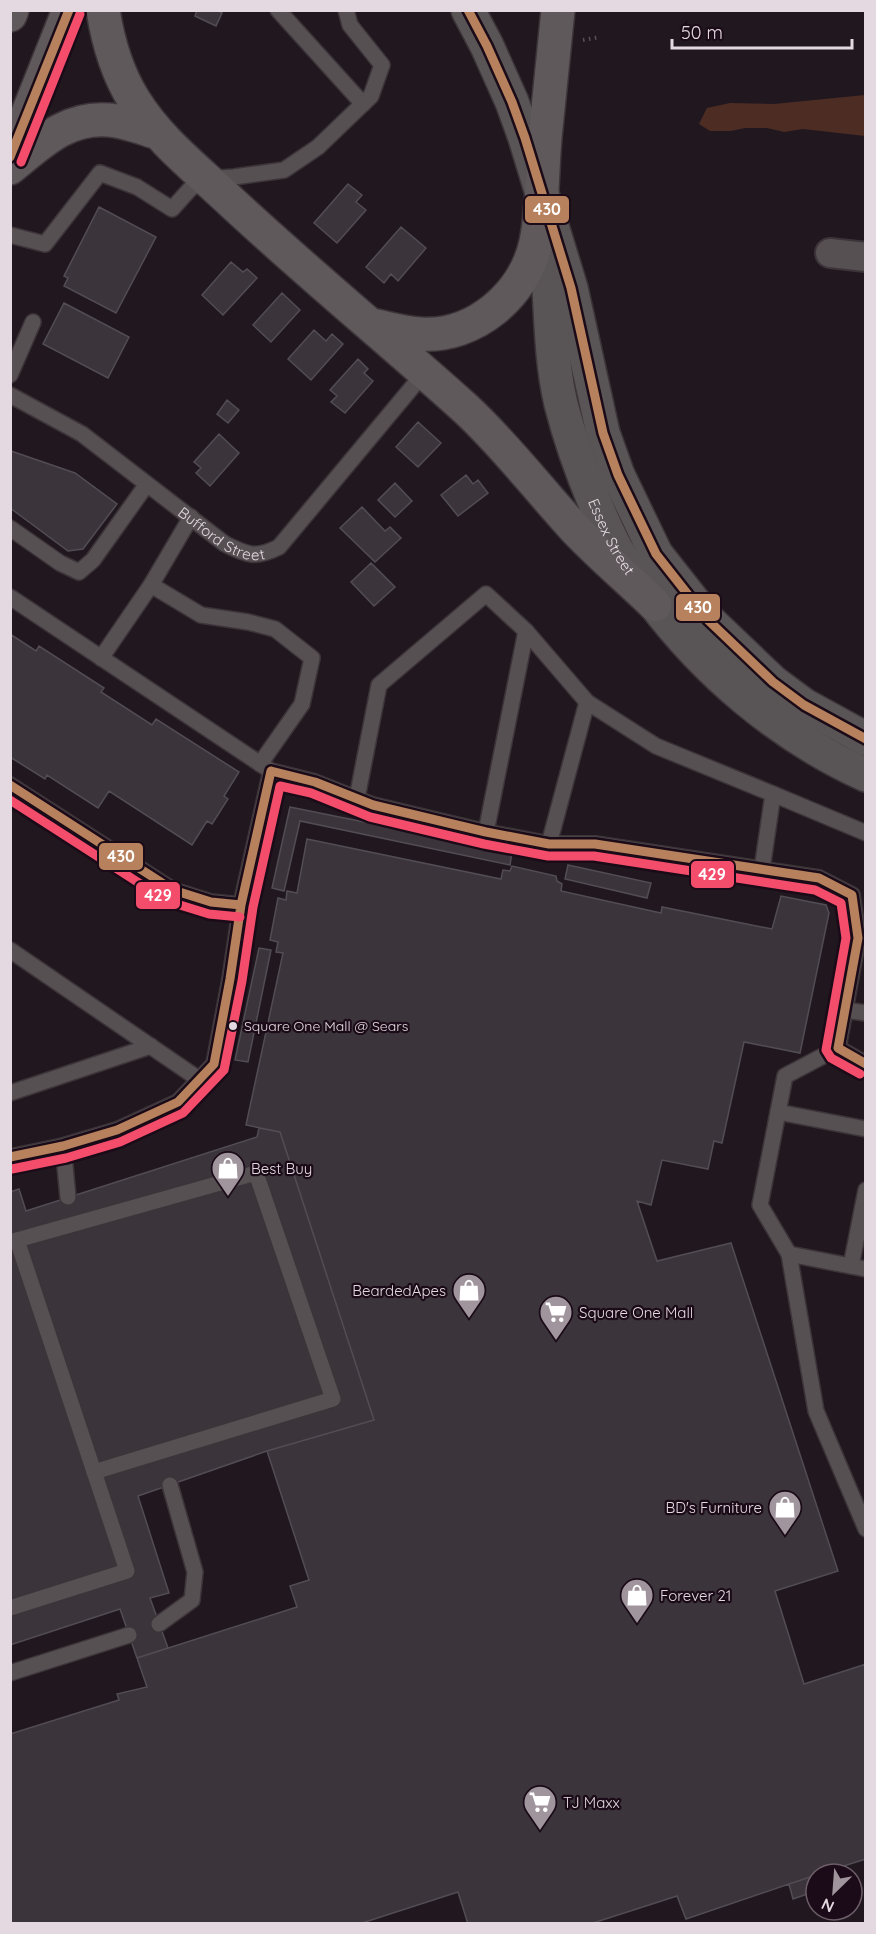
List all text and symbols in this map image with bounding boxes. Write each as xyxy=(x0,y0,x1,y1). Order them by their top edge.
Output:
scale bar xyxy=(672,12,852,50)
text: 50 m xyxy=(681,21,723,44)
line badge: 430 xyxy=(524,195,570,224)
text: 430 xyxy=(533,199,561,219)
street label: Essex Street xyxy=(585,495,639,578)
street label: Bufford Street xyxy=(175,502,266,564)
line badge: 430 xyxy=(675,593,721,622)
text: 430 xyxy=(684,597,712,617)
line badge: 430 xyxy=(98,842,144,871)
text: 430 xyxy=(107,846,135,866)
line badge: 429 xyxy=(690,860,735,889)
text: 429 xyxy=(698,864,726,884)
line badge: 429 xyxy=(135,881,181,910)
text: 429 xyxy=(144,885,172,905)
place label: Square One Mall @ Sears xyxy=(244,1017,408,1035)
marker: Square One Mall @ Sears xyxy=(227,1020,239,1032)
shop icon: Best Buy xyxy=(210,1150,246,1197)
place label: Best Buy xyxy=(251,1159,312,1178)
shop icon: BeardedApes xyxy=(451,1272,487,1319)
place label: BeardedApes xyxy=(352,1281,446,1300)
supermarket icon: Square One Mall xyxy=(538,1294,574,1341)
place label: Square One Mall xyxy=(579,1303,693,1322)
shop icon: BD's Furniture xyxy=(767,1489,803,1536)
place label: BD's Furniture xyxy=(665,1498,762,1517)
shop icon: Forever 21 xyxy=(619,1577,655,1624)
place label: Forever 21 xyxy=(660,1586,731,1605)
supermarket icon: TJ Maxx xyxy=(522,1784,558,1831)
place label: TJ Maxx xyxy=(563,1793,620,1812)
north arrow xyxy=(804,1862,864,1922)
text: N xyxy=(818,1894,837,1917)

